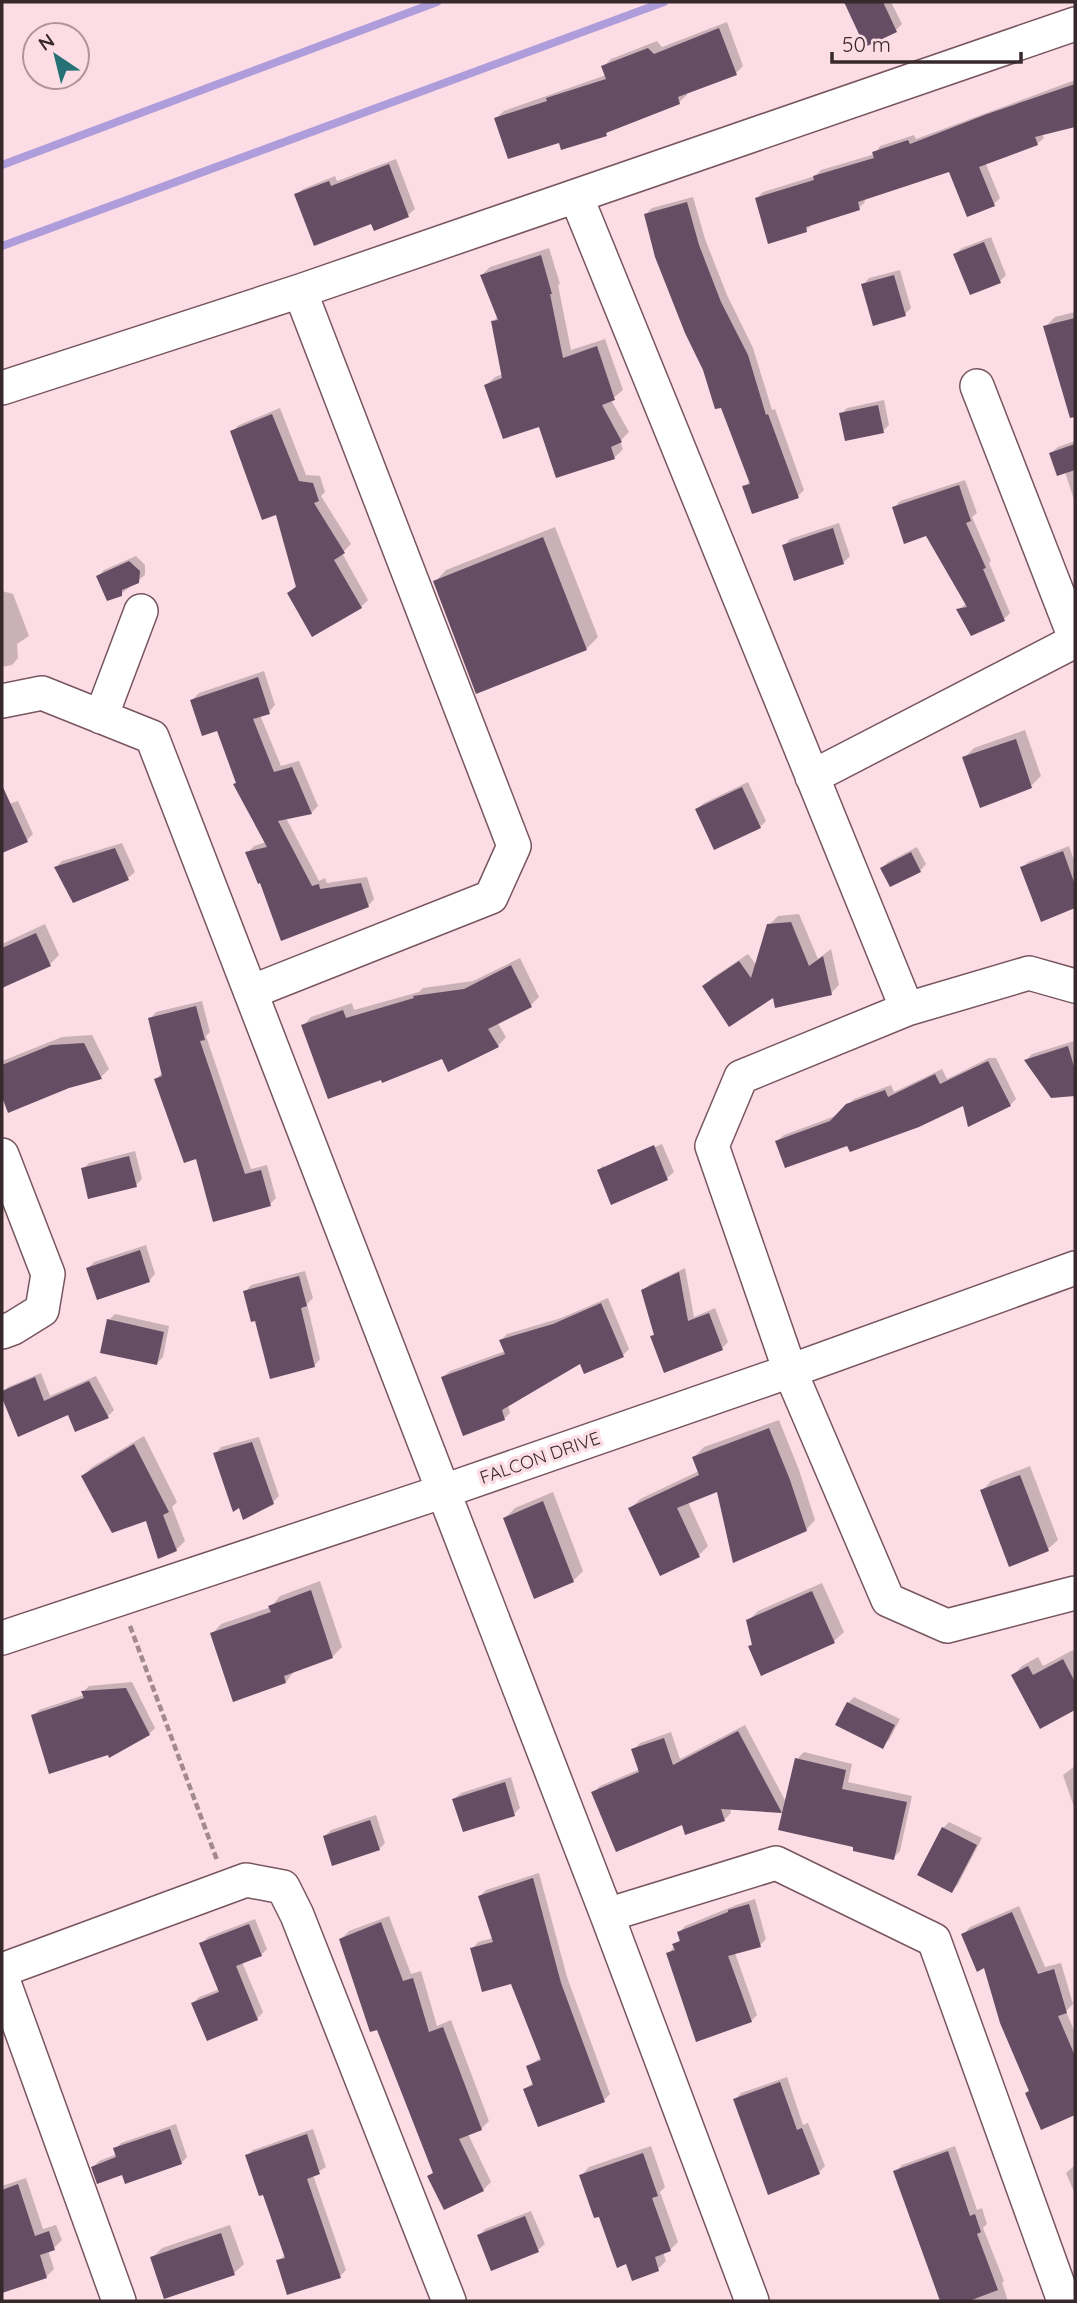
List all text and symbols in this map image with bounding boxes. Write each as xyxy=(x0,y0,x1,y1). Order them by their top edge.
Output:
north arrow xyxy=(21,21,91,91)
scale bar xyxy=(832,21,1021,65)
text: N xyxy=(34,28,59,56)
text: 50 m xyxy=(842,31,891,57)
street label: FALCON DRIVE xyxy=(477,1426,603,1489)

